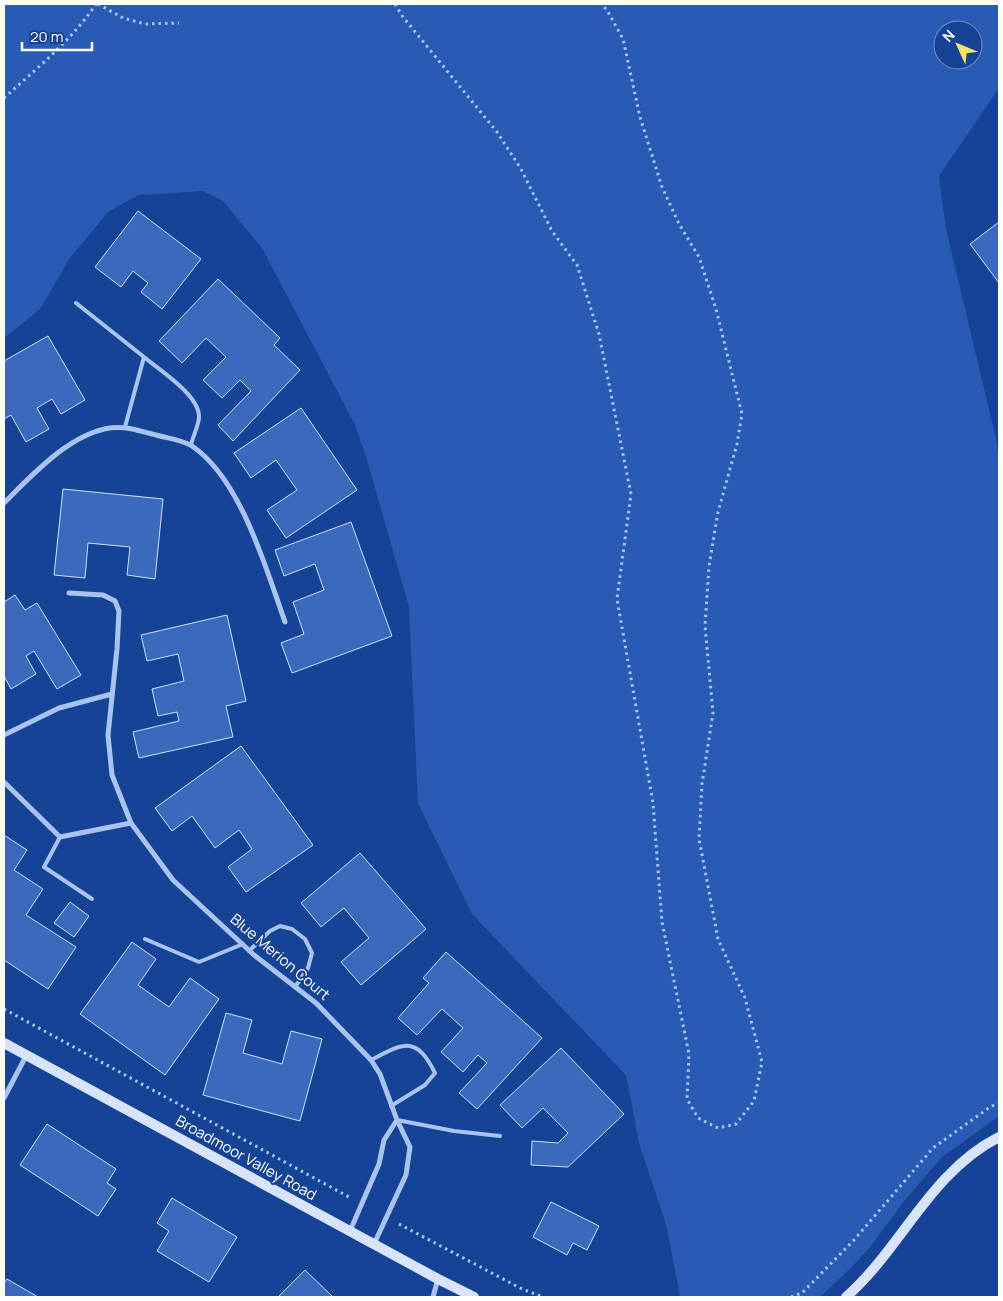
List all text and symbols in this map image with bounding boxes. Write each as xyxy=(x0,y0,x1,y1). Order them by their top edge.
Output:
scale bar xyxy=(22,20,92,52)
north arrow xyxy=(933,20,983,70)
text: N xyxy=(938,25,959,46)
text: 20 m xyxy=(30,26,63,47)
street label: Blue Merion Court xyxy=(226,909,335,1005)
street label: Broadmoor Valley Road xyxy=(172,1110,321,1205)

